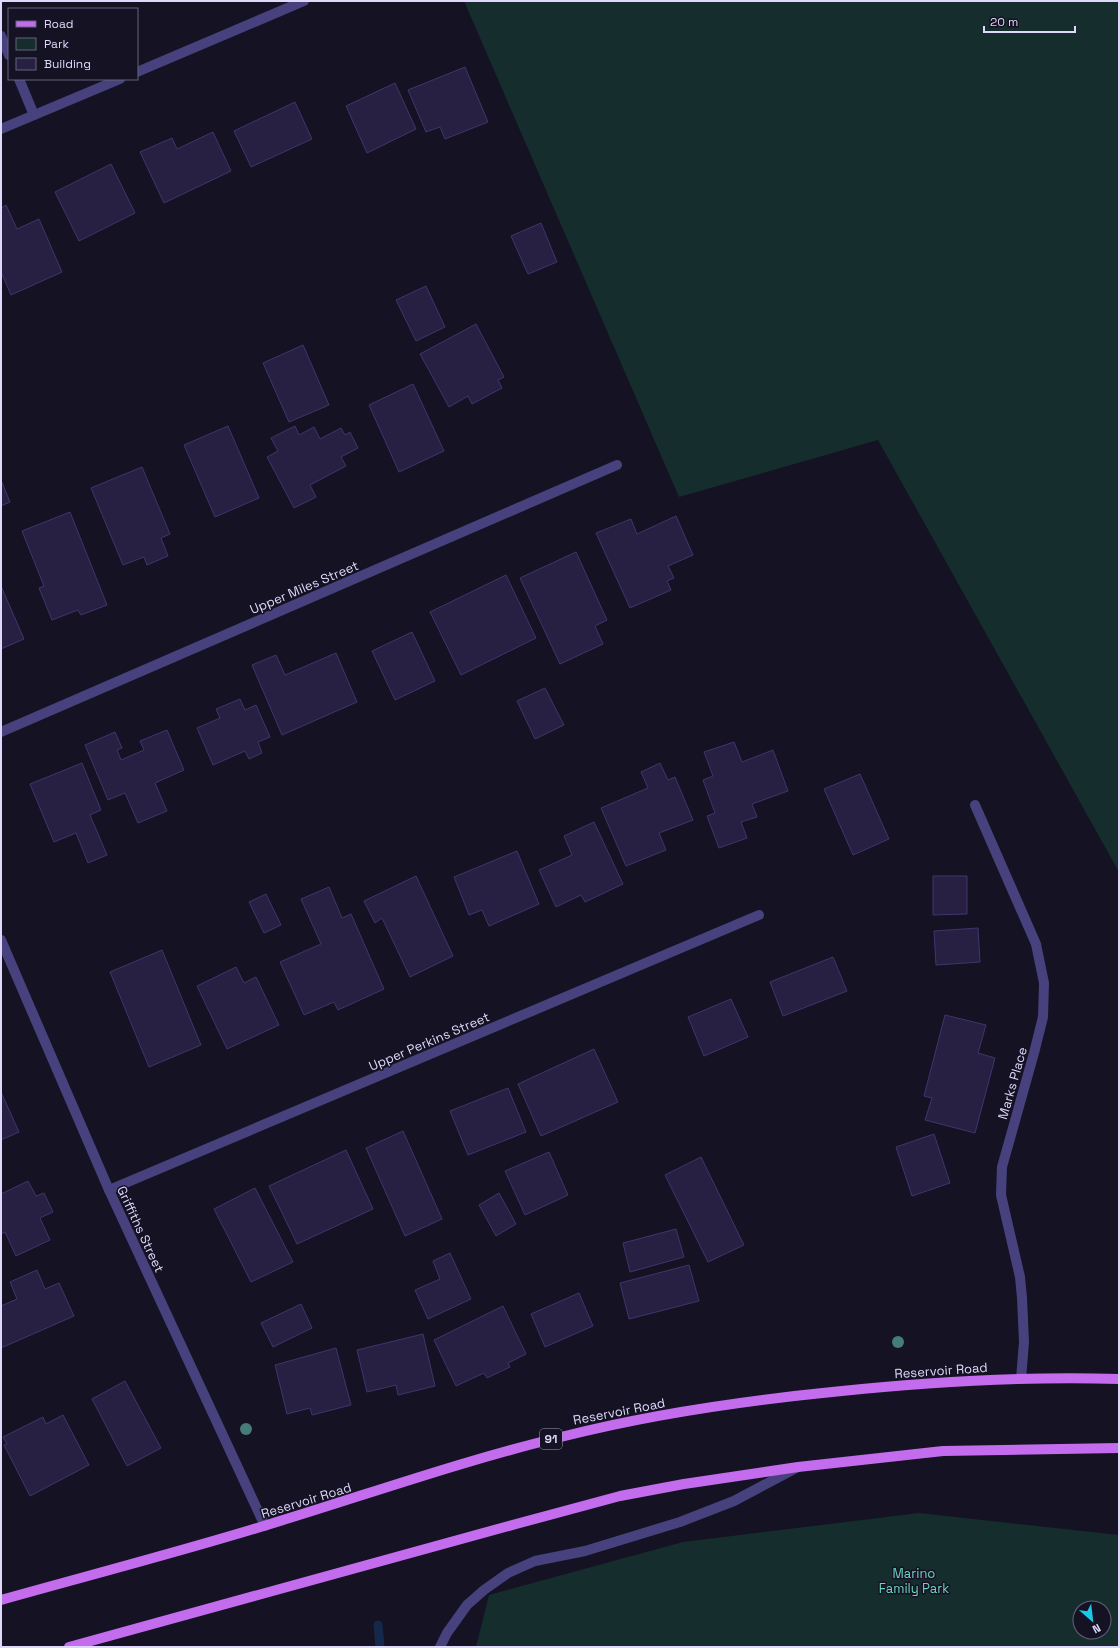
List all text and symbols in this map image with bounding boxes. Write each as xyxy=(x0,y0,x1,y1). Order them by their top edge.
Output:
legend xyxy=(8,8,138,80)
scale bar xyxy=(984,8,1075,34)
text: 20 m xyxy=(990,14,1018,30)
text: Road xyxy=(44,16,73,32)
text: Park xyxy=(44,36,69,52)
text: Building xyxy=(44,56,91,72)
street label: Upper Miles Street xyxy=(247,557,361,618)
street label: Upper Perkins Street xyxy=(366,1008,492,1075)
street label: Marks Place xyxy=(994,1045,1031,1121)
street label: Griffiths Street xyxy=(113,1183,168,1275)
street label: Reservoir Road xyxy=(894,1359,988,1382)
street label: Reservoir Road xyxy=(572,1394,667,1429)
road number: 91 xyxy=(540,1429,562,1449)
street label: Reservoir Road xyxy=(259,1479,353,1522)
park label: Marino Family Park xyxy=(879,1565,949,1597)
north arrow xyxy=(1072,1600,1112,1640)
text: N xyxy=(1090,1621,1103,1637)

